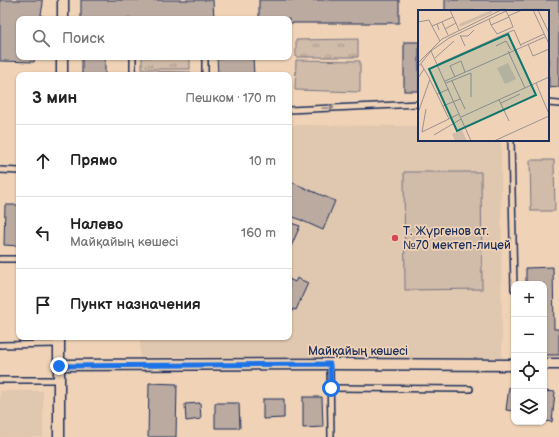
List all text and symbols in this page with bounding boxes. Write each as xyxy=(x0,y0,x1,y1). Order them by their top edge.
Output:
inset map xyxy=(418,10,549,141)
search box xyxy=(16,16,292,60)
icon: search xyxy=(30,27,52,49)
text: Поиск xyxy=(62,29,105,48)
text: 3 мин xyxy=(32,88,77,108)
text: Пешком · 170 m xyxy=(185,90,276,106)
one-way arrow xyxy=(321,105,334,112)
icon: ahead xyxy=(32,150,54,172)
text: Прямо xyxy=(70,151,117,170)
text: 10 m xyxy=(249,153,276,169)
text: Налево xyxy=(70,215,123,234)
icon: left xyxy=(32,222,54,244)
place label: Т. Жүргенов ат. №70 мектеп-лицей xyxy=(403,224,511,253)
text: 160 m xyxy=(241,225,276,241)
marker: Т. Жүргенов ат. №70 мектеп-лицей xyxy=(390,233,400,243)
text: Майқайың көшесі xyxy=(70,234,179,250)
map controls xyxy=(511,281,547,425)
button: + xyxy=(511,281,547,317)
icon: arrive xyxy=(32,294,54,316)
text: Пункт назначения xyxy=(70,295,201,314)
button: − xyxy=(511,317,547,353)
street label: Майқайың көшесі xyxy=(308,344,408,359)
button: locate xyxy=(511,353,547,389)
route end xyxy=(50,357,68,375)
route start xyxy=(322,379,340,397)
button: layers xyxy=(511,389,547,425)

